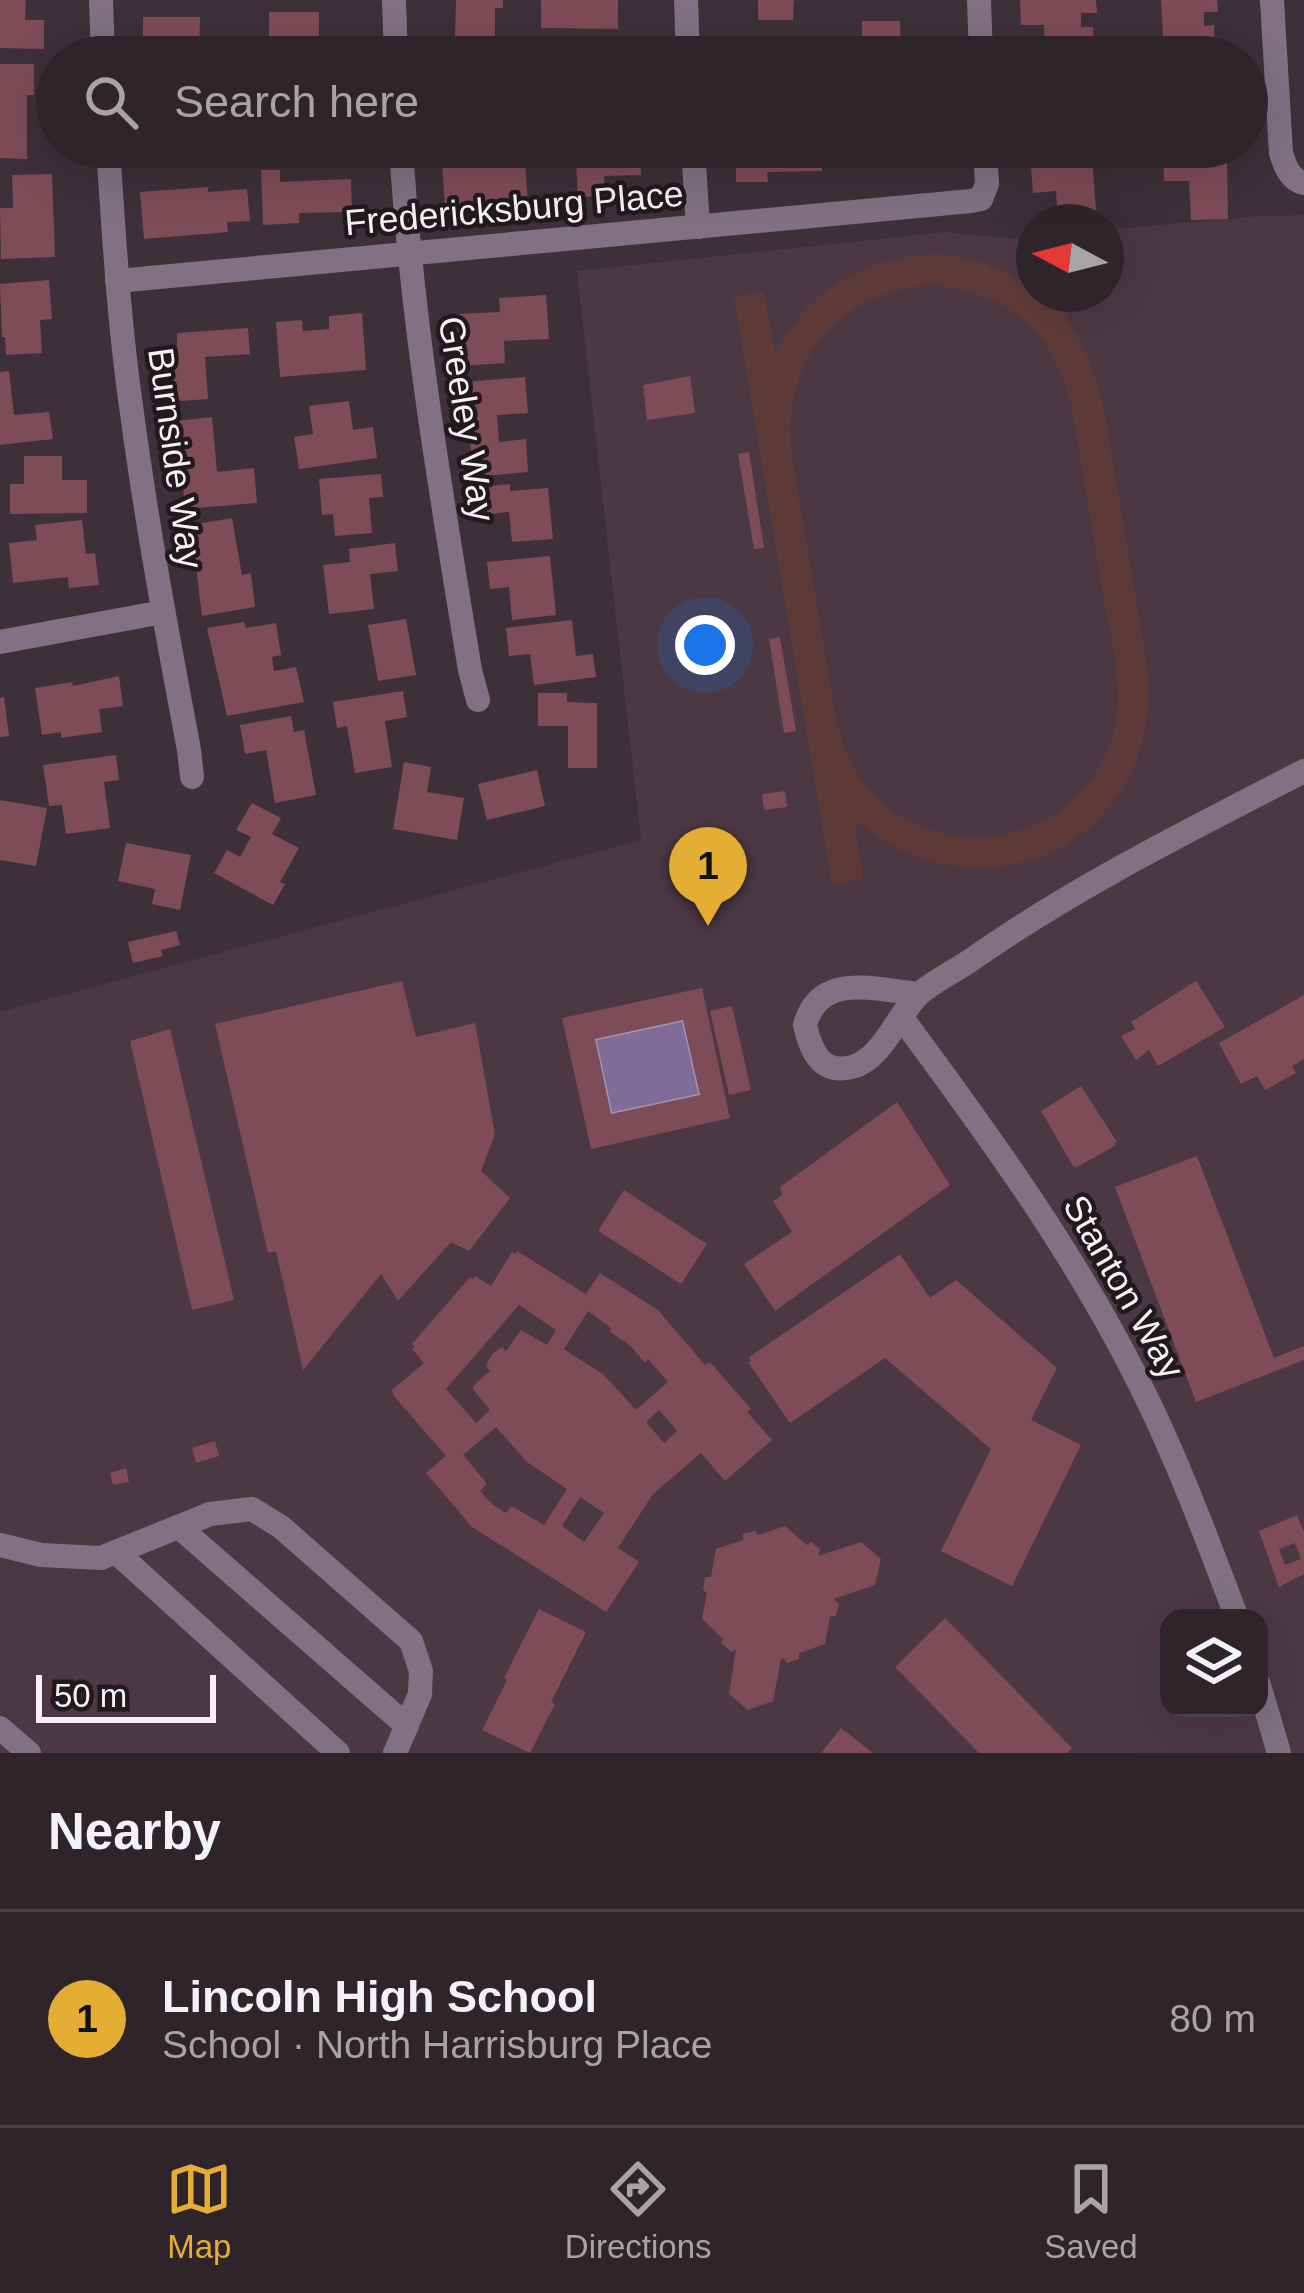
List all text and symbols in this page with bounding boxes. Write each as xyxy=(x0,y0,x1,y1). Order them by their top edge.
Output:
search box xyxy=(36,36,1268,168)
icon: search xyxy=(78,69,144,135)
text: Search here xyxy=(174,76,419,127)
street label: Fredericksburg Place xyxy=(343,173,685,243)
north arrow xyxy=(1016,204,1124,312)
street label: Greeley Way xyxy=(431,314,503,524)
street label: Burnside Way xyxy=(140,345,212,571)
your location xyxy=(675,615,735,675)
pin: 1 xyxy=(669,827,747,926)
street label: Stanton Way xyxy=(1055,1188,1193,1386)
map controls xyxy=(1160,1609,1268,1717)
button: layers xyxy=(1160,1609,1268,1717)
scale bar xyxy=(36,1669,216,1722)
text: 50 m xyxy=(54,1677,127,1714)
text: Nearby xyxy=(48,1803,221,1860)
text: Lincoln High School xyxy=(162,1971,597,2022)
text: 1 xyxy=(76,1997,98,2040)
text: 80 m xyxy=(1169,1997,1256,2040)
text: School · North Harrisburg Place xyxy=(162,2023,713,2066)
tab: Map xyxy=(166,2156,232,2266)
tab: Directions xyxy=(565,2156,712,2266)
tab: Saved xyxy=(1044,2156,1138,2266)

